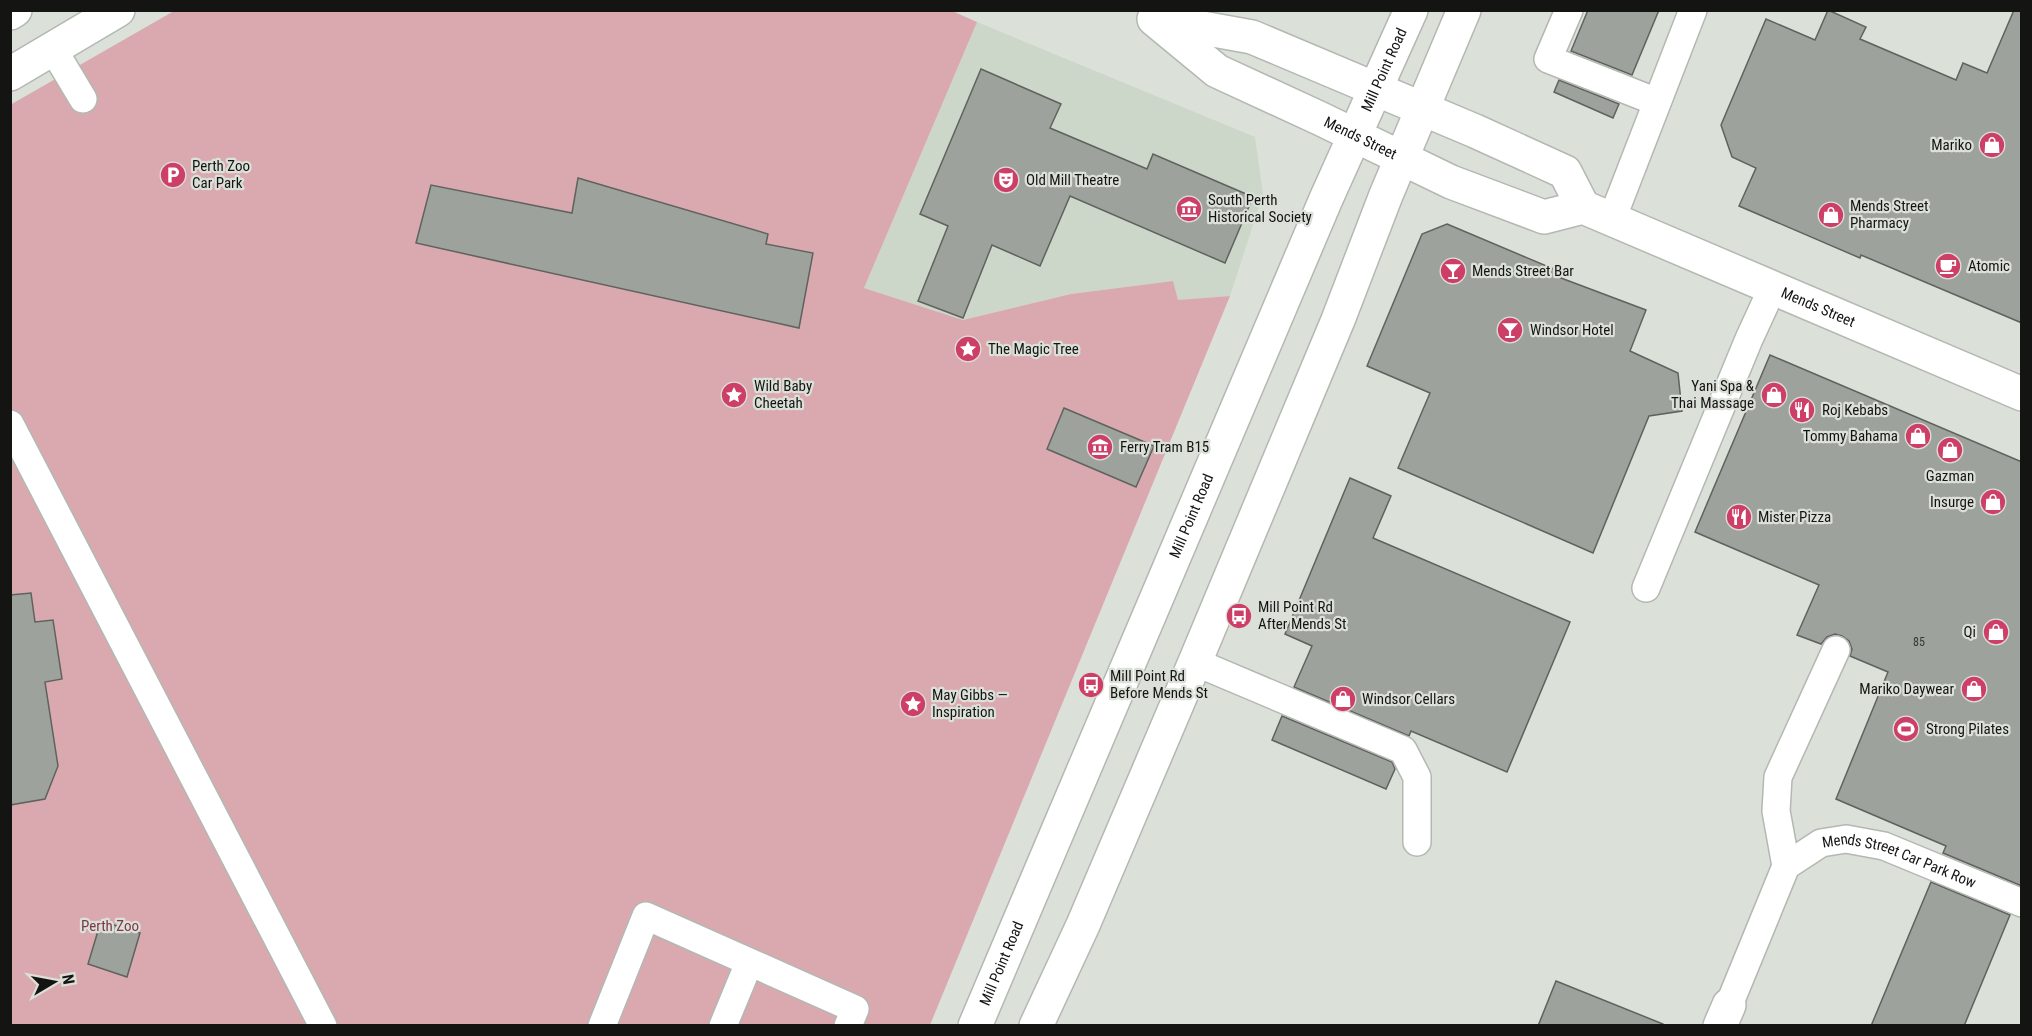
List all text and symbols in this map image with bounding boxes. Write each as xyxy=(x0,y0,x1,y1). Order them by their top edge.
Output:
street label: Mill Point Road xyxy=(1357,25,1411,114)
street label: Mends Street xyxy=(1321,113,1400,163)
shop icon: Mariko xyxy=(1977,130,2007,160)
place label: Mariko xyxy=(1931,136,1972,154)
place label: Perth Zoo Car Park xyxy=(192,157,250,192)
parking icon: Perth Zoo Car Park xyxy=(158,160,188,190)
theatre icon: Old Mill Theatre xyxy=(991,165,1021,195)
place label: Old Mill Theatre xyxy=(1026,171,1119,189)
place label: South Perth Historical Society xyxy=(1208,191,1312,226)
museum icon: South Perth Historical Society xyxy=(1174,194,1204,224)
place label: Mends Street Pharmacy xyxy=(1850,197,1929,232)
shop icon: Mends Street Pharmacy xyxy=(1816,200,1846,230)
cafe icon: Atomic xyxy=(1933,251,1963,281)
bar icon: Mends Street Bar xyxy=(1438,256,1468,286)
place label: Atomic xyxy=(1968,257,2010,275)
place label: Mends Street Bar xyxy=(1472,262,1574,280)
street label: Mends Street xyxy=(1779,284,1858,331)
bar icon: Windsor Hotel xyxy=(1495,315,1525,345)
place label: Windsor Hotel xyxy=(1530,321,1614,339)
place icon: The Magic Tree xyxy=(953,334,983,364)
place label: The Magic Tree xyxy=(988,340,1079,358)
place label: Wild Baby Cheetah xyxy=(754,377,812,412)
place label: Yani Spa & Thai Massage xyxy=(1671,377,1755,412)
place icon: Wild Baby Cheetah xyxy=(719,380,749,410)
shop icon: Yani Spa & Thai Massage xyxy=(1759,380,1789,410)
restaurant icon: Roj Kebabs xyxy=(1787,395,1817,425)
place label: Roj Kebabs xyxy=(1822,401,1888,419)
shop icon: Tommy Bahama xyxy=(1903,421,1933,451)
place label: Tommy Bahama xyxy=(1803,427,1898,445)
museum icon: Ferry Tram B15 xyxy=(1085,432,1115,462)
shop icon: Gazman xyxy=(1935,435,1965,465)
place label: Ferry Tram B15 xyxy=(1120,438,1209,456)
place label: Gazman xyxy=(1926,467,1974,485)
street label: Mill Point Road xyxy=(1166,471,1217,561)
shop icon: Insurge xyxy=(1978,487,2008,517)
place label: Insurge xyxy=(1930,493,1974,511)
restaurant icon: Mister Pizza xyxy=(1724,502,1754,532)
place label: Mister Pizza xyxy=(1758,508,1831,526)
place label: Mill Point Rd After Mends St xyxy=(1258,598,1346,633)
bus stop icon: Mill Point Rd After Mends St xyxy=(1224,601,1254,631)
shop icon: Qi xyxy=(1981,617,2011,647)
place label: Qi xyxy=(1964,623,1976,641)
house number: 85 xyxy=(1913,635,1925,649)
place label: Mill Point Rd Before Mends St xyxy=(1110,667,1208,702)
bus stop icon: Mill Point Rd Before Mends St xyxy=(1076,670,1106,700)
shop icon: Mariko Daywear xyxy=(1959,674,1989,704)
place label: Mariko Daywear xyxy=(1859,680,1954,698)
shop icon: Windsor Cellars xyxy=(1328,684,1358,714)
place label: May Gibbs — Inspiration xyxy=(932,686,1008,721)
place icon: May Gibbs — Inspiration xyxy=(898,689,928,719)
place label: Windsor Cellars xyxy=(1362,690,1455,708)
sports icon: Strong Pilates xyxy=(1891,714,1921,744)
place label: Strong Pilates xyxy=(1926,720,2009,738)
street label: Mends Street Car Park Row xyxy=(1821,830,1979,892)
park label: Perth Zoo xyxy=(81,917,139,935)
street label: Mill Point Road xyxy=(976,919,1027,1008)
north arrow xyxy=(24,952,84,1012)
text: N xyxy=(58,973,78,986)

